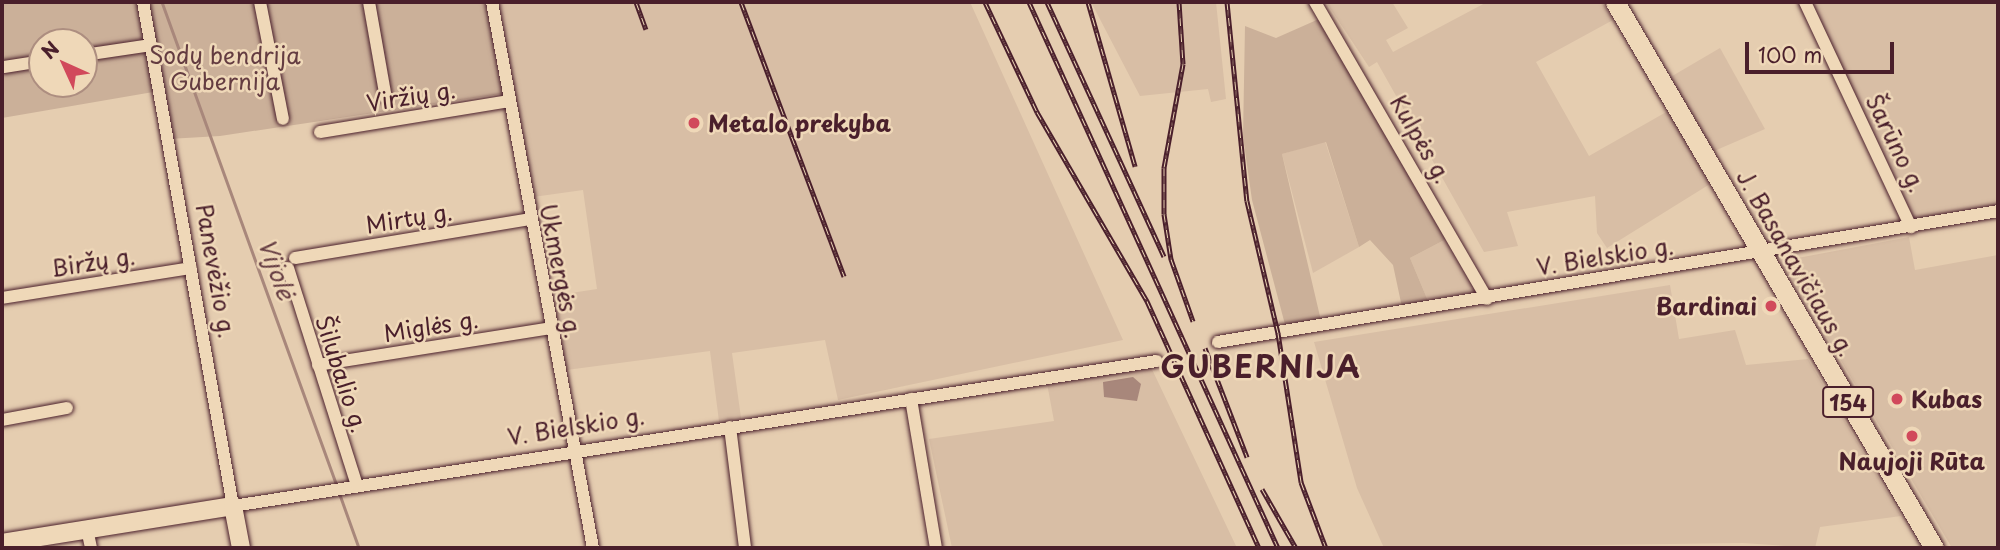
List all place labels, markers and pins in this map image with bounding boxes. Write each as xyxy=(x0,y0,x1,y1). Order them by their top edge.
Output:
place label: Metalo prekyba xyxy=(708,109,892,137)
marker: Metalo prekyba xyxy=(686,115,702,131)
place label: Bardinai xyxy=(1656,292,1757,320)
marker: Bardinai xyxy=(1763,298,1779,314)
place label: Kubas xyxy=(1911,385,1982,413)
marker: Kubas xyxy=(1889,391,1905,407)
marker: Naujoji Rūta xyxy=(1904,428,1920,444)
place label: Naujoji Rūta xyxy=(1839,447,1985,475)

